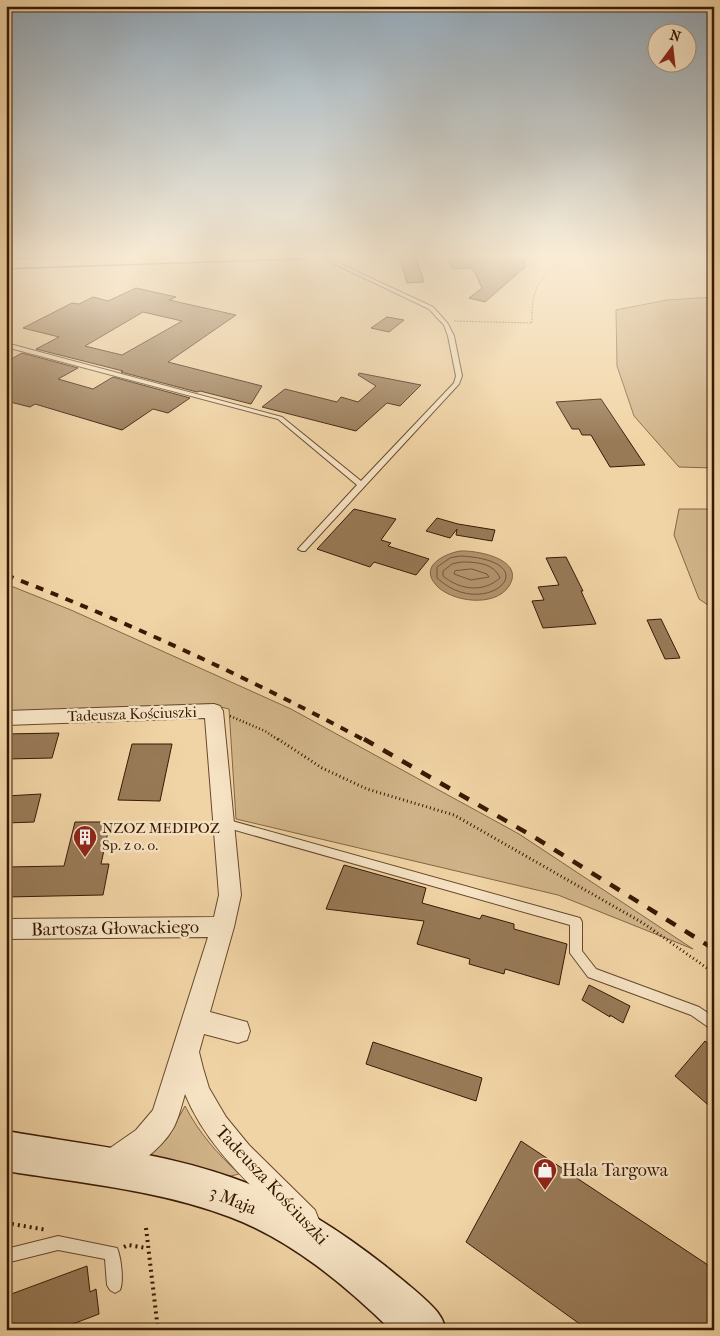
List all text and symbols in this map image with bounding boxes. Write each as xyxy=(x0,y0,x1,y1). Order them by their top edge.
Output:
north arrow xyxy=(648,22,698,72)
text: N xyxy=(668,26,683,46)
street label: Tadeusza Kościuszki xyxy=(67,703,198,725)
place label: NZOZ MEDIPOZ Sp. z o. o. xyxy=(102,819,220,854)
building icon: NZOZ MEDIPOZ Sp. z o. o. xyxy=(72,824,98,858)
street label: Bartosza Głowackiego xyxy=(31,917,199,940)
street label: Tadeusza Kościuszki xyxy=(211,1121,333,1250)
shop icon: Hala Targowa xyxy=(532,1157,558,1191)
place label: Hala Targowa xyxy=(562,1160,669,1181)
street label: 3 Maja xyxy=(206,1182,260,1220)

